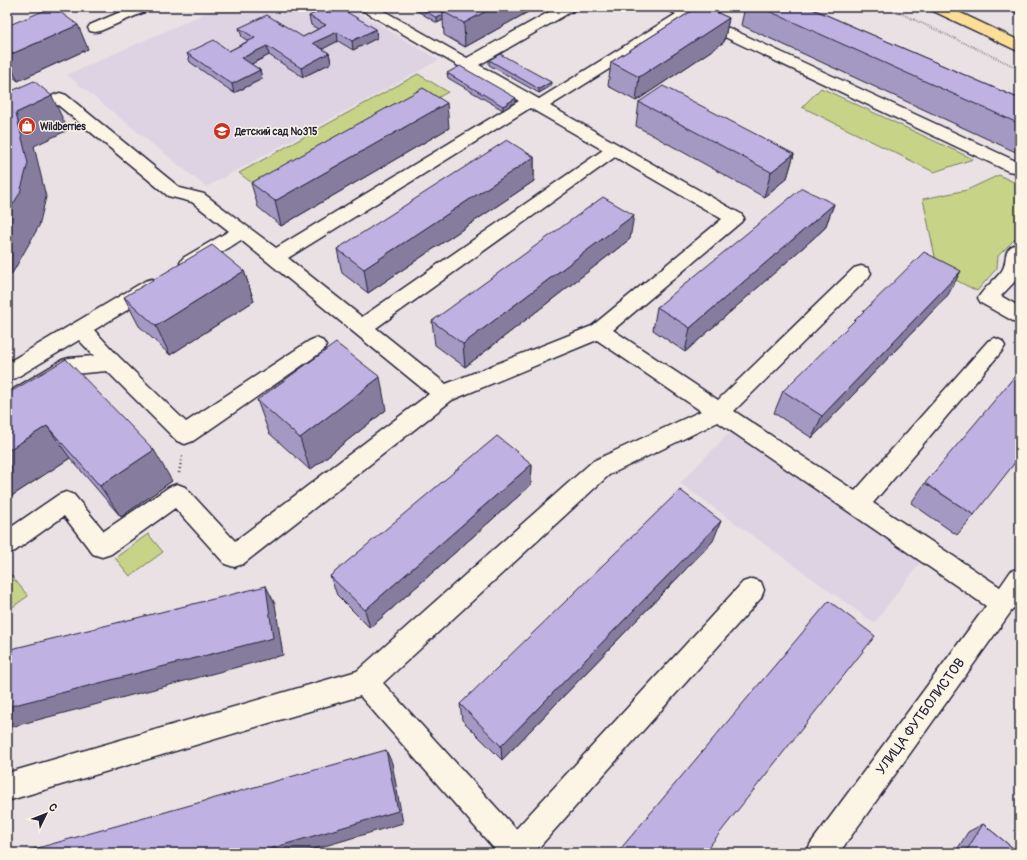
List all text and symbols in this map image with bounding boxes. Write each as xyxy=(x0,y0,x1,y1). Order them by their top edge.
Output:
shop icon: Wildberries xyxy=(17,116,37,136)
place label: Wildberries xyxy=(40,121,86,133)
school or university icon: Детский сад №315 xyxy=(212,121,232,141)
place label: Детский сад №315 xyxy=(234,126,318,138)
street label: УЛИЦА ФУТБОЛИСТОВ xyxy=(872,655,969,778)
north arrow xyxy=(26,794,66,834)
text: С xyxy=(46,801,60,815)

